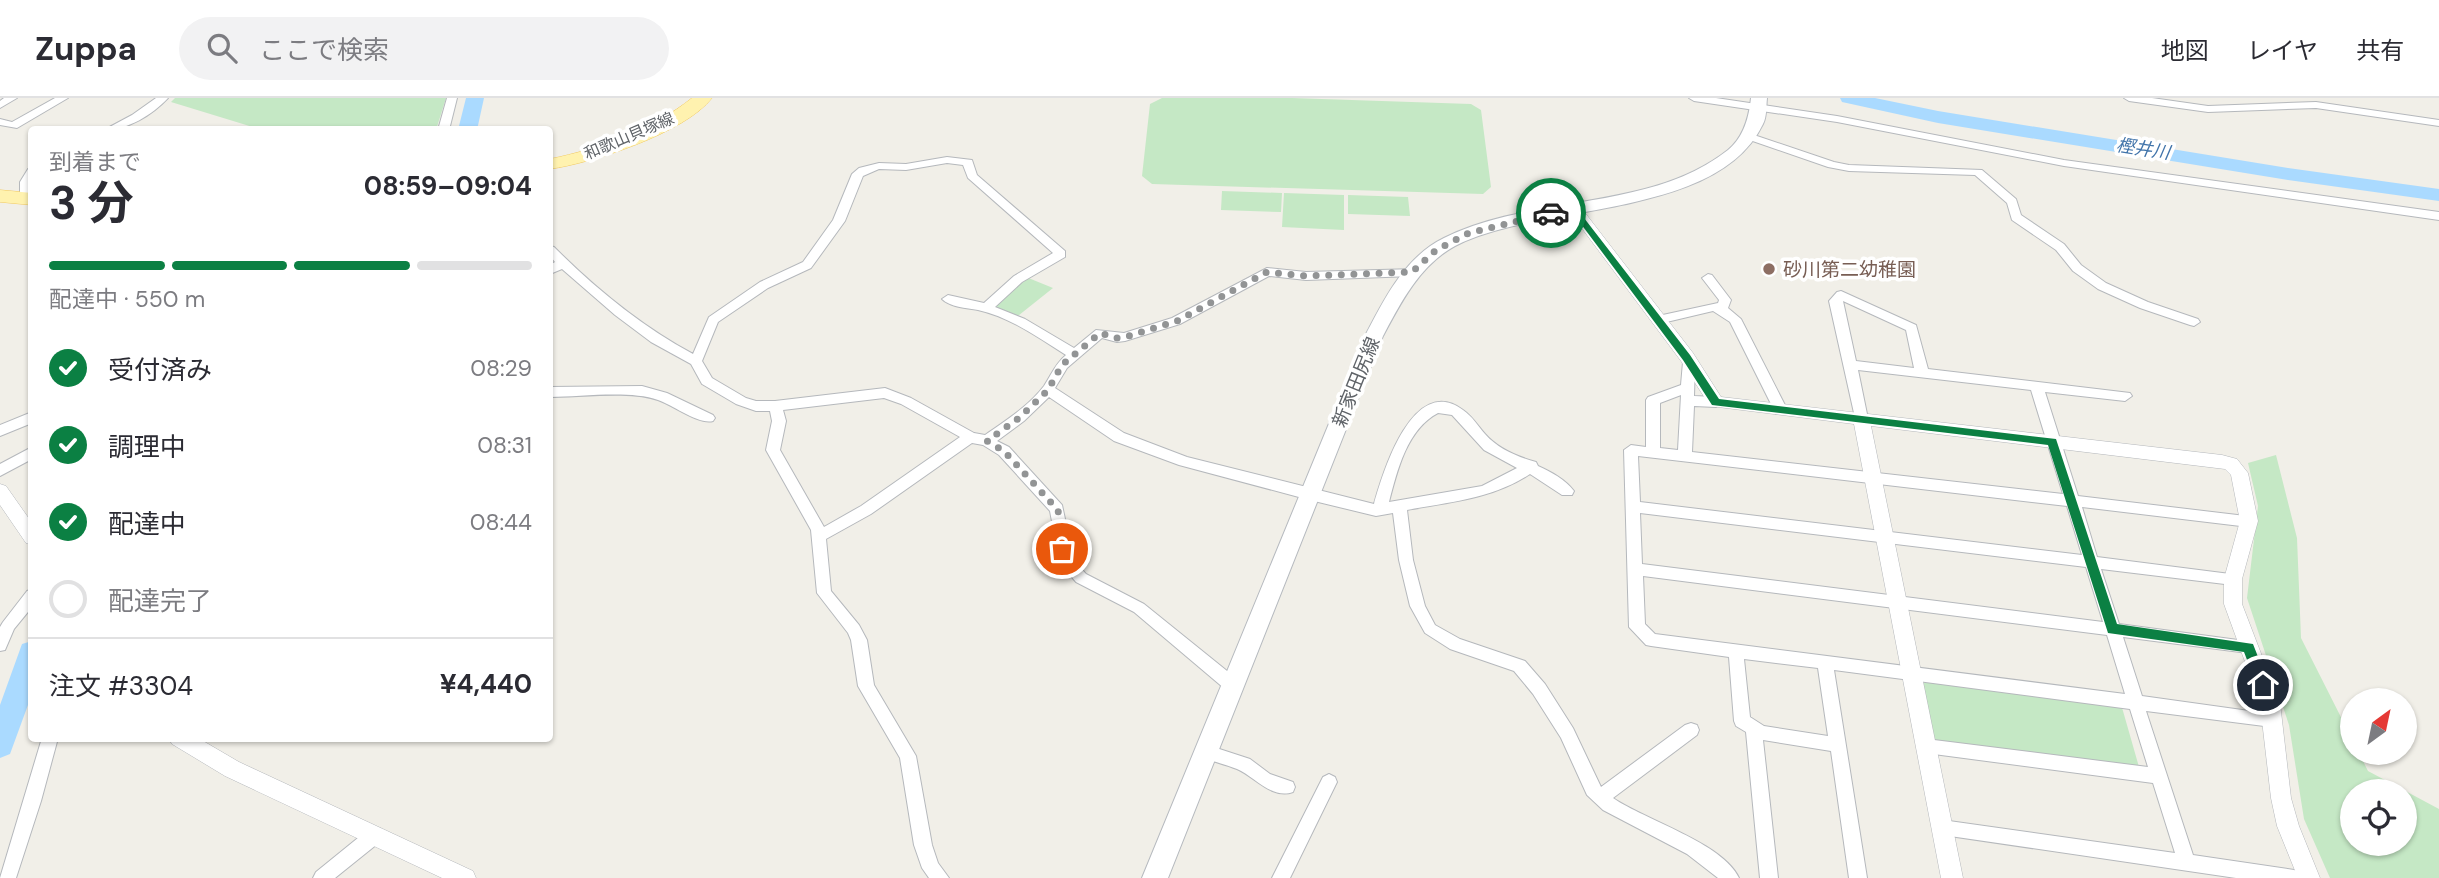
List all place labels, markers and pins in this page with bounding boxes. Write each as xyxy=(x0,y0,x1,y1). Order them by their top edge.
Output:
place label: 砂川第二幼稚園 xyxy=(1783,257,1916,282)
marker: 砂川第二幼稚園 xyxy=(1761,261,1777,277)
pin xyxy=(1032,519,1092,579)
pin xyxy=(2233,655,2293,715)

